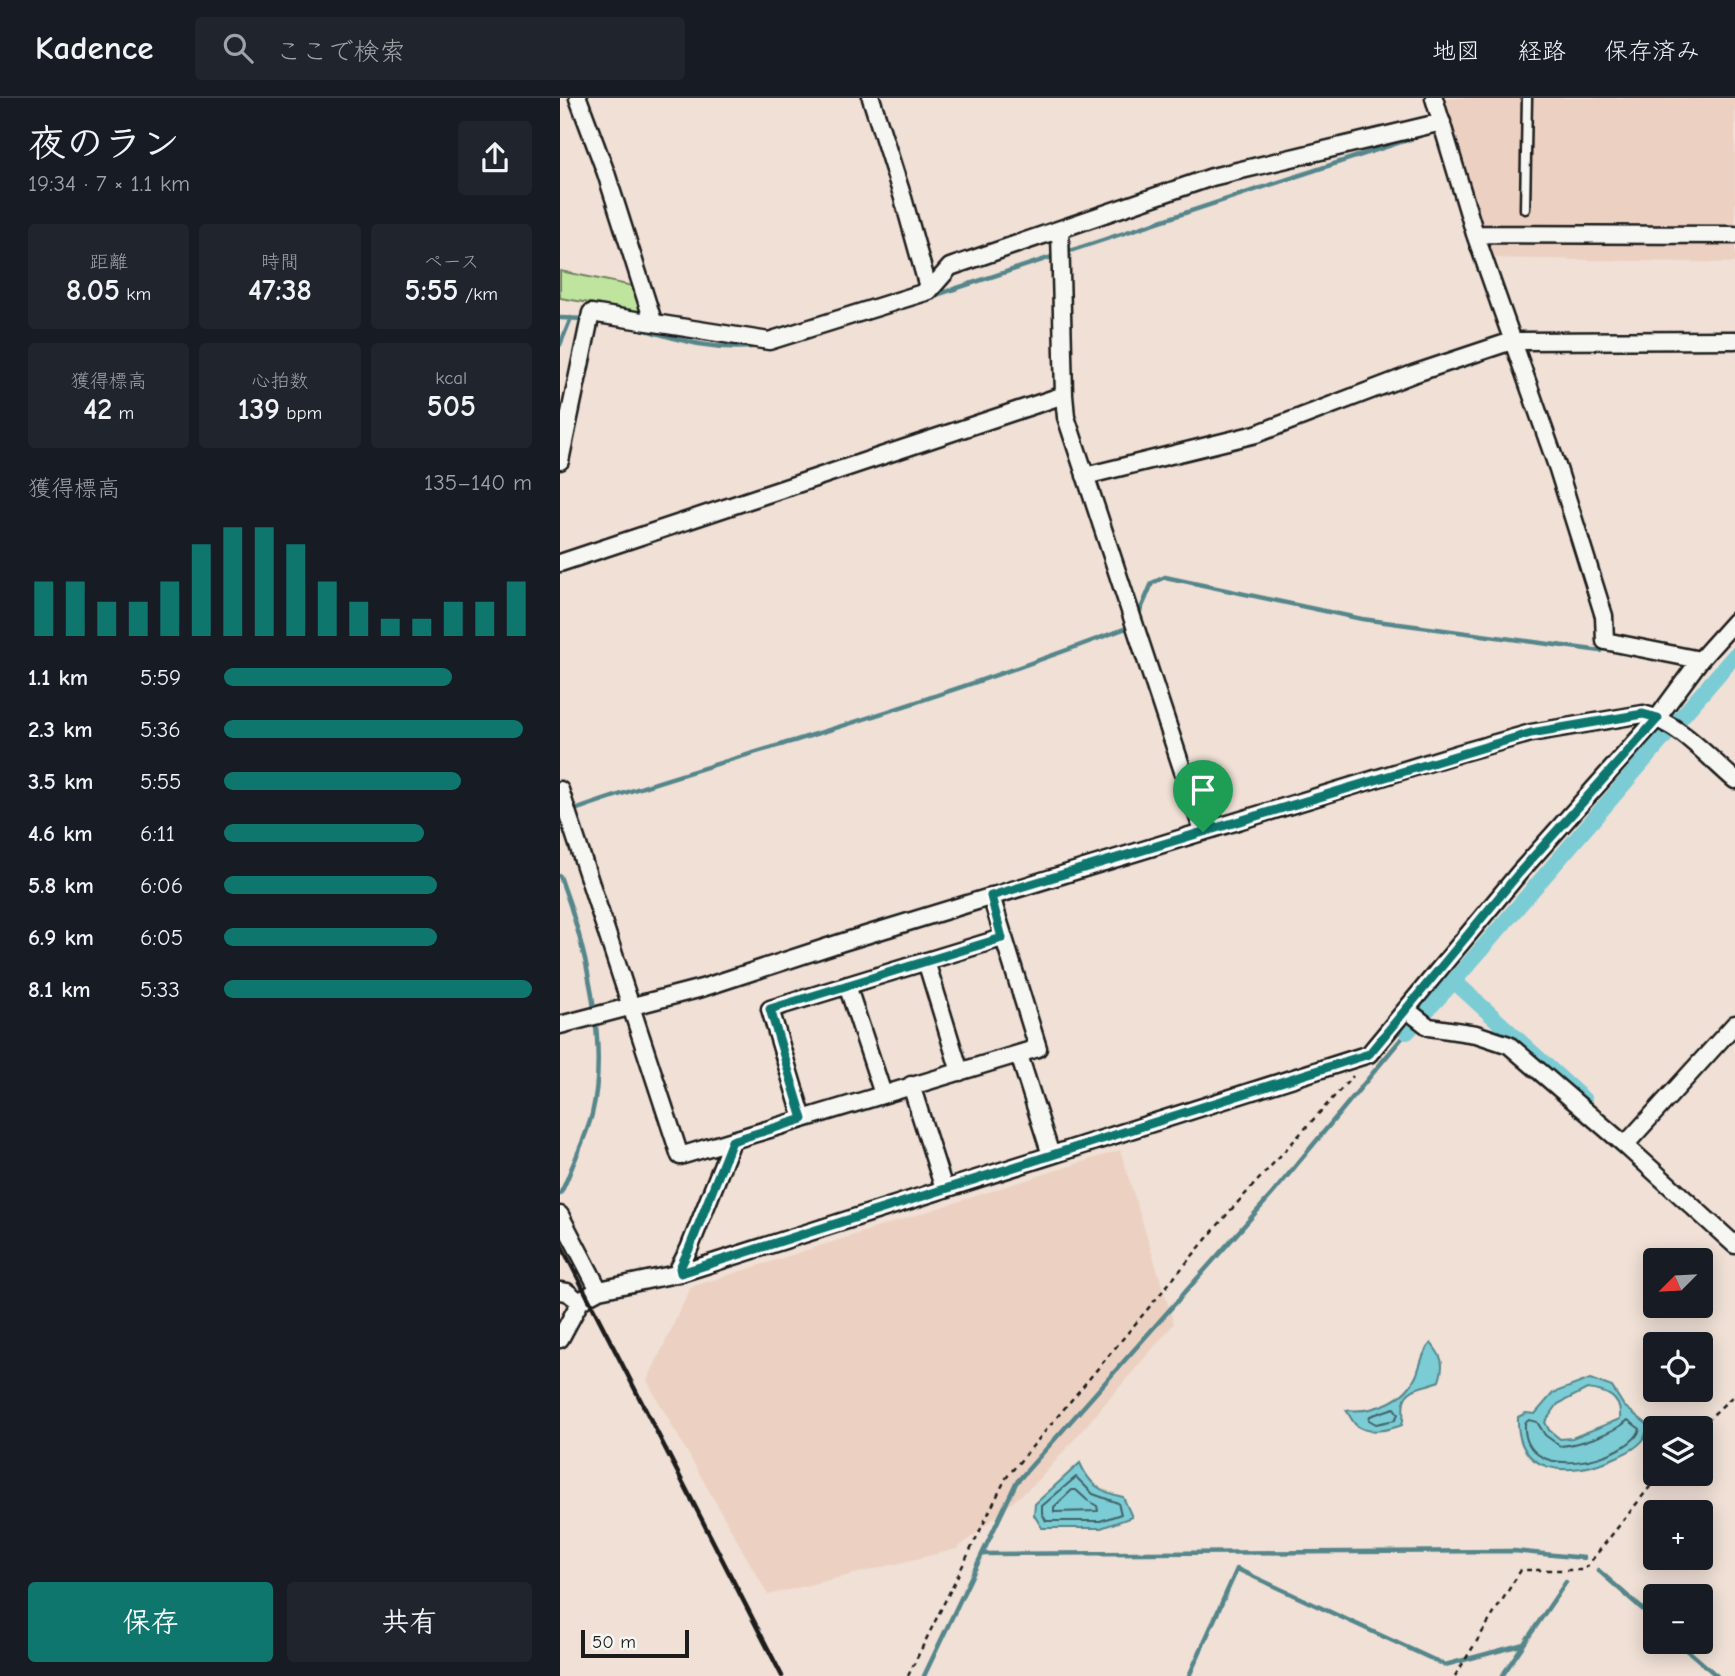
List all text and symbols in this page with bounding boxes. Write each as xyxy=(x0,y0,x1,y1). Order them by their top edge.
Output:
search box xyxy=(195,17,685,80)
text: Kadence xyxy=(35,29,153,67)
icon: search xyxy=(219,29,257,67)
text: ここで検索 xyxy=(275,37,405,67)
text: 地図 xyxy=(1432,37,1480,65)
text: 経路 xyxy=(1518,37,1566,65)
text: 保存済み xyxy=(1604,37,1700,65)
button: share xyxy=(458,121,532,195)
text: 夜のラン xyxy=(28,122,180,166)
text: 19:34 · 7 × 1.1 km xyxy=(28,170,190,197)
text: 距離 xyxy=(90,251,128,273)
text: 時間 xyxy=(261,251,299,273)
text: ペース xyxy=(423,251,479,273)
text: 8.05 xyxy=(66,273,120,308)
text: 47:38 xyxy=(248,273,312,308)
text: 5:55 xyxy=(405,273,459,308)
text: km xyxy=(120,283,151,305)
text: /km xyxy=(459,283,498,305)
text: kcal xyxy=(435,367,467,389)
text: 獲得標高 xyxy=(71,370,147,392)
text: 心拍数 xyxy=(251,370,309,392)
text: 505 xyxy=(427,389,476,424)
text: 42 xyxy=(83,392,112,427)
text: 139 xyxy=(238,392,280,427)
text: m xyxy=(112,402,134,424)
text: bpm xyxy=(280,402,322,424)
text: 135–140 m xyxy=(424,469,532,496)
text: 獲得標高 xyxy=(28,475,120,502)
text: 1.1 km xyxy=(28,664,88,691)
text: 5:59 xyxy=(140,664,181,691)
text: 2.3 km xyxy=(28,716,93,743)
text: 5:36 xyxy=(140,716,181,743)
pin xyxy=(1173,760,1233,832)
text: 3.5 km xyxy=(28,768,93,795)
text: 5:55 xyxy=(140,768,182,795)
icon: arrive xyxy=(1184,771,1222,809)
text: 4.6 km xyxy=(28,820,93,847)
text: 6:11 xyxy=(140,820,175,847)
text: 5.8 km xyxy=(28,872,94,899)
text: 6:06 xyxy=(140,872,183,899)
text: 6.9 km xyxy=(28,924,94,951)
text: 6:05 xyxy=(140,924,183,951)
text: 8.1 km xyxy=(28,976,91,1003)
text: 5:33 xyxy=(140,976,180,1003)
north arrow xyxy=(1643,1248,1713,1318)
map controls xyxy=(1643,1248,1713,1654)
button: locate xyxy=(1643,1332,1713,1402)
button: layers xyxy=(1643,1416,1713,1486)
button: + xyxy=(1643,1500,1713,1570)
button: 保存 xyxy=(28,1582,273,1662)
button: 共有 xyxy=(287,1582,532,1662)
button: − xyxy=(1643,1584,1713,1654)
scale bar xyxy=(581,1627,690,1659)
text: 50 m xyxy=(592,1631,636,1653)

